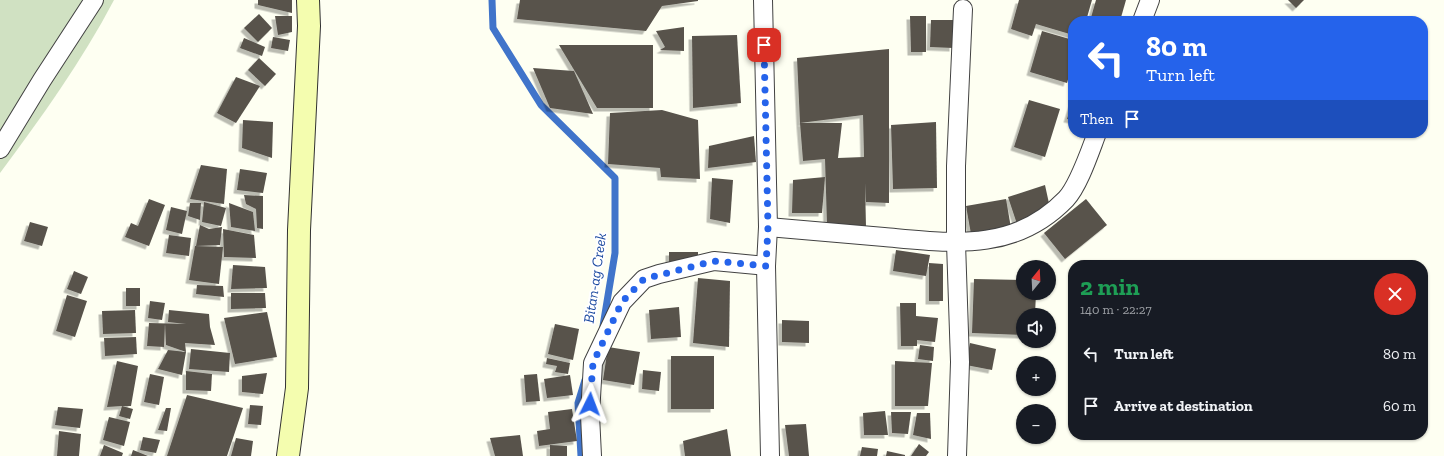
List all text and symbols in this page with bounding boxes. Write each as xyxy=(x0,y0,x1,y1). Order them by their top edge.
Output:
pin xyxy=(747,28,781,62)
text: 80 m xyxy=(1146,30,1207,63)
icon: left xyxy=(1080,32,1132,84)
icon: arrive xyxy=(753,34,775,56)
text: Turn left xyxy=(1146,64,1215,86)
icon: arrive xyxy=(1121,108,1143,130)
text: Then xyxy=(1080,110,1113,128)
water label: Bitan-ag Creek xyxy=(580,231,610,324)
north arrow xyxy=(1016,260,1056,300)
map controls xyxy=(1016,260,1056,444)
text: 2 min xyxy=(1080,272,1140,301)
button: close xyxy=(1374,273,1416,315)
text: 140 m · 22:27 xyxy=(1080,302,1152,317)
button: sound xyxy=(1016,308,1056,348)
icon: left xyxy=(1080,343,1102,365)
text: Turn left xyxy=(1114,345,1174,363)
text: 80 m xyxy=(1383,345,1416,363)
button: + xyxy=(1016,356,1056,396)
position arrow xyxy=(569,383,611,425)
icon: arrive xyxy=(1080,395,1102,417)
text: Arrive at destination xyxy=(1114,397,1253,415)
text: 60 m xyxy=(1383,397,1416,415)
button: − xyxy=(1016,404,1056,444)

